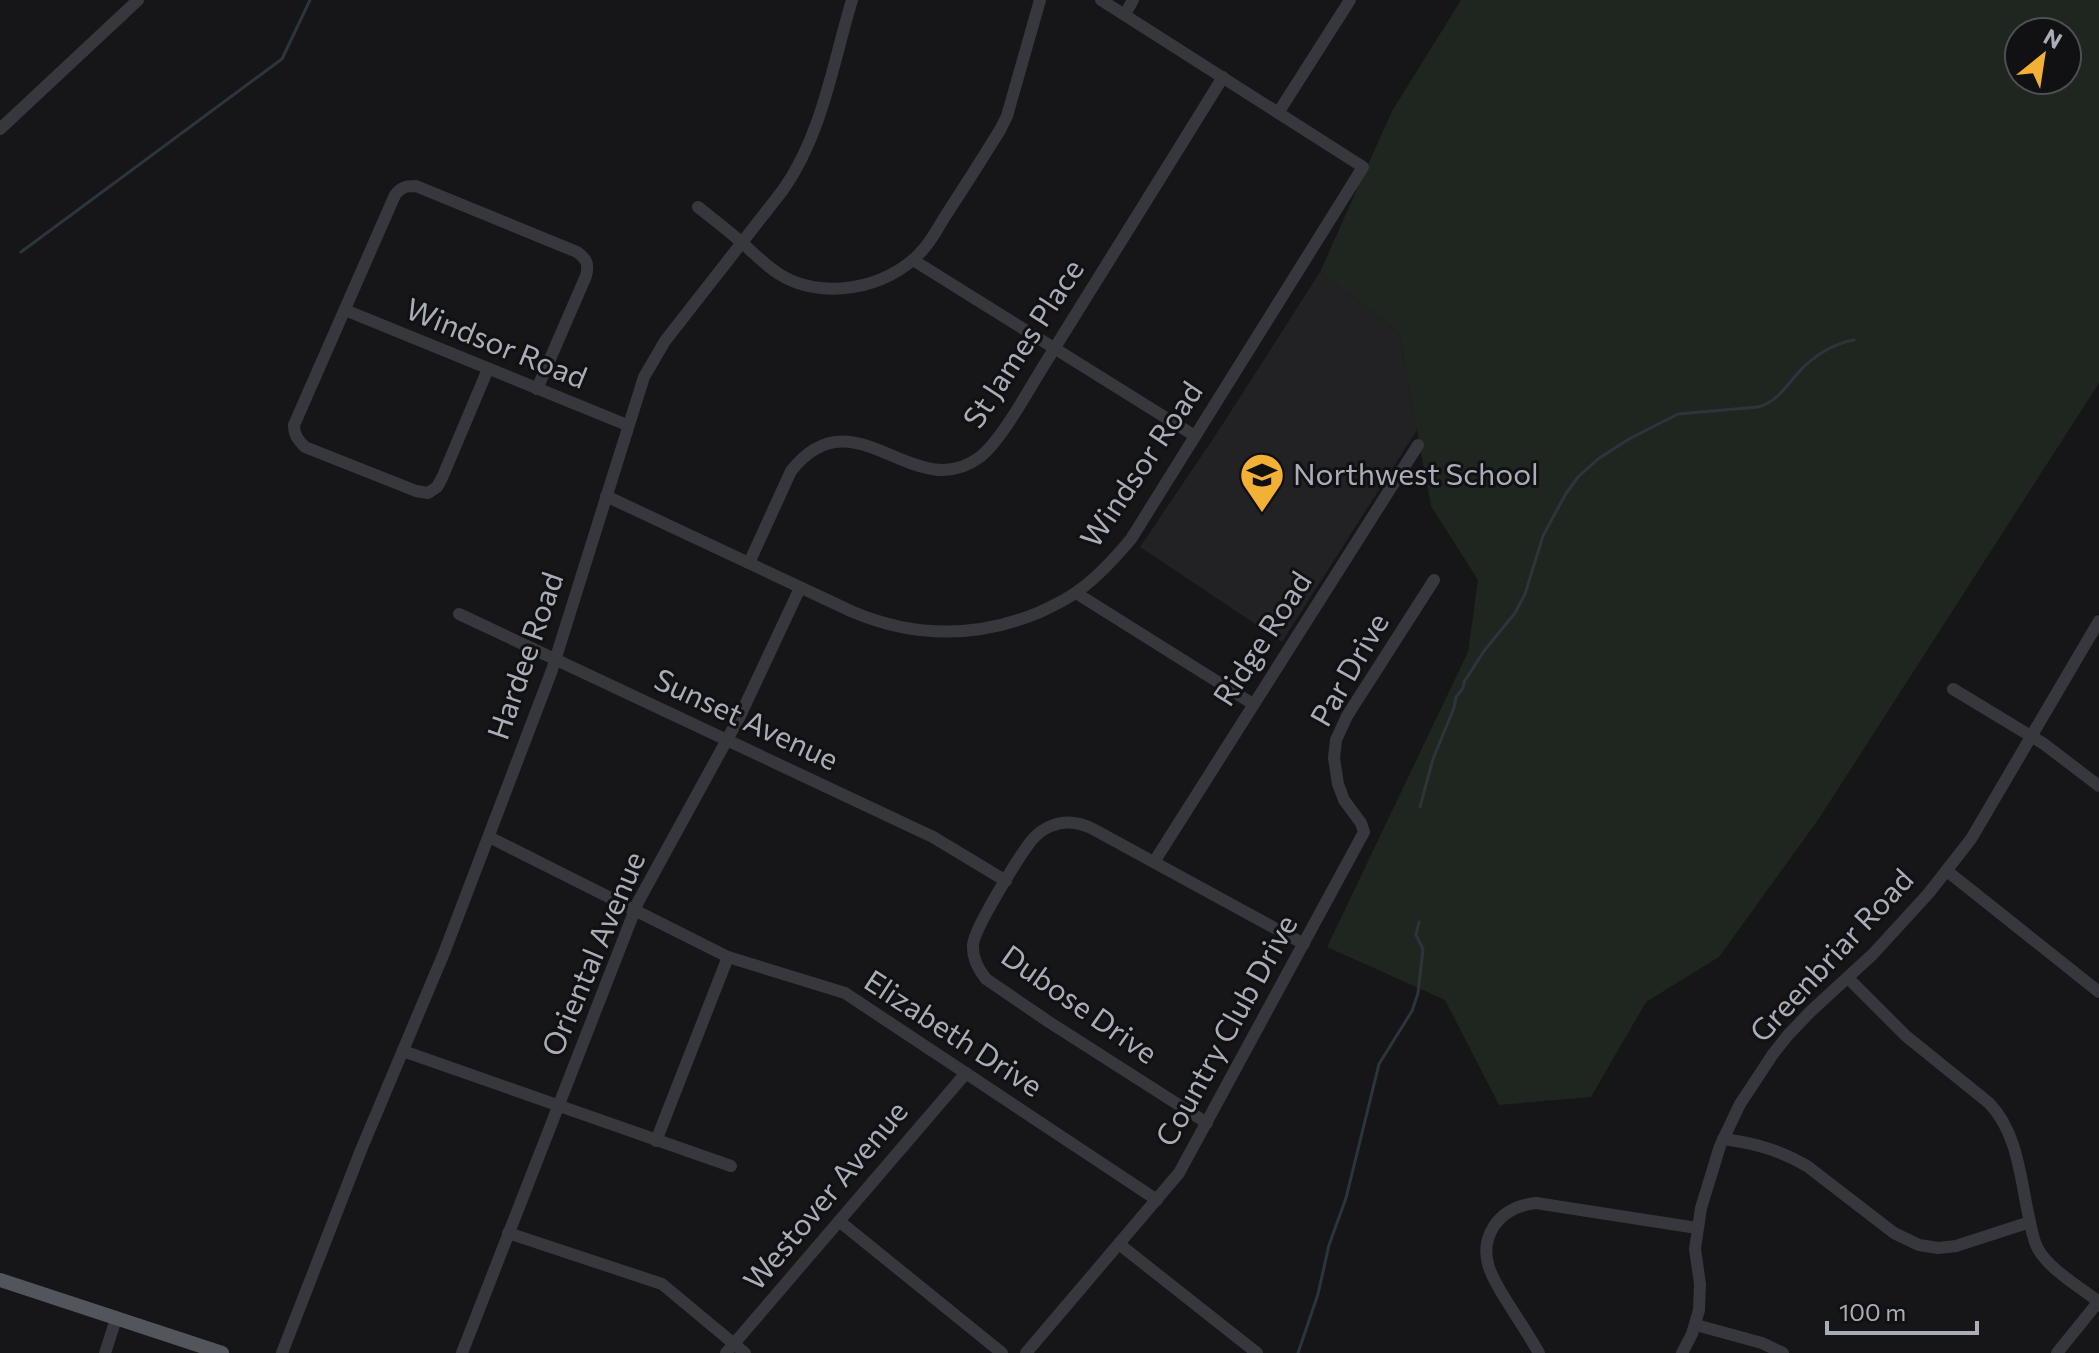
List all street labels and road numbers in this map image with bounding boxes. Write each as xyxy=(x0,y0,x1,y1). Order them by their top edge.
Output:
street label: St James Place xyxy=(954,251,1090,434)
street label: Windsor Road xyxy=(401,289,593,395)
street label: Windsor Road xyxy=(1071,374,1209,554)
street label: Ridge Road xyxy=(1204,564,1318,712)
street label: Hardee Road xyxy=(478,567,570,744)
street label: Par Drive xyxy=(1301,605,1395,732)
street label: Sunset Avenue xyxy=(649,659,845,777)
street label: Oriental Avenue xyxy=(532,845,651,1061)
street label: Greenbriar Road xyxy=(1741,860,1920,1049)
street label: Country Club Drive xyxy=(1146,908,1304,1152)
street label: Dubose Drive xyxy=(995,936,1166,1070)
street label: Elizabeth Drive xyxy=(858,961,1050,1103)
street label: Westover Avenue xyxy=(734,1092,914,1297)

